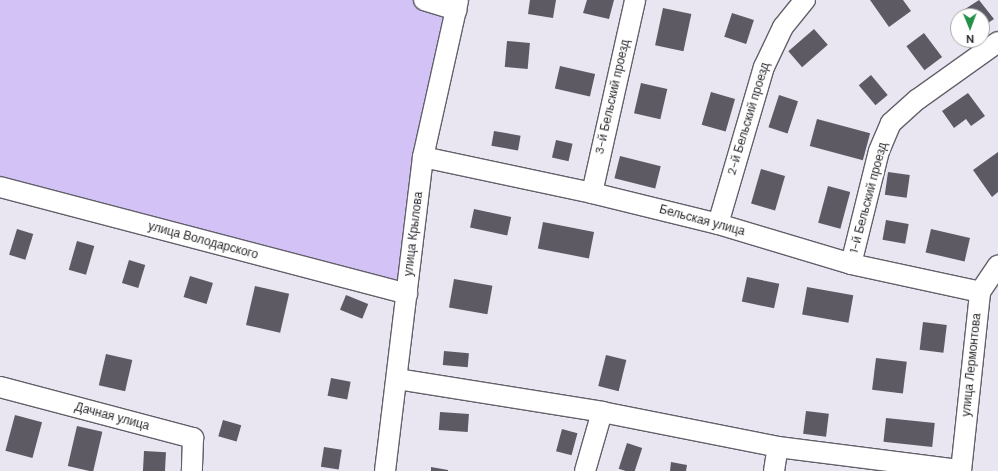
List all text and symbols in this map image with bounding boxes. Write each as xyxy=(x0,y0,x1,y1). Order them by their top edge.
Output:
north arrow xyxy=(950,8,990,48)
text: N xyxy=(966,32,974,46)
street label: 3-й Бельский проезд xyxy=(593,38,633,156)
street label: 2-й Бельский проезд xyxy=(725,61,773,177)
street label: 1-й Бельский проезд xyxy=(847,141,891,255)
street label: улица Крылова xyxy=(402,191,426,277)
street label: Бельская улица xyxy=(658,203,746,239)
street label: улица Володарского xyxy=(146,219,260,263)
street label: улица Лермонтова xyxy=(959,313,985,417)
street label: Дачная улица xyxy=(73,400,151,434)

